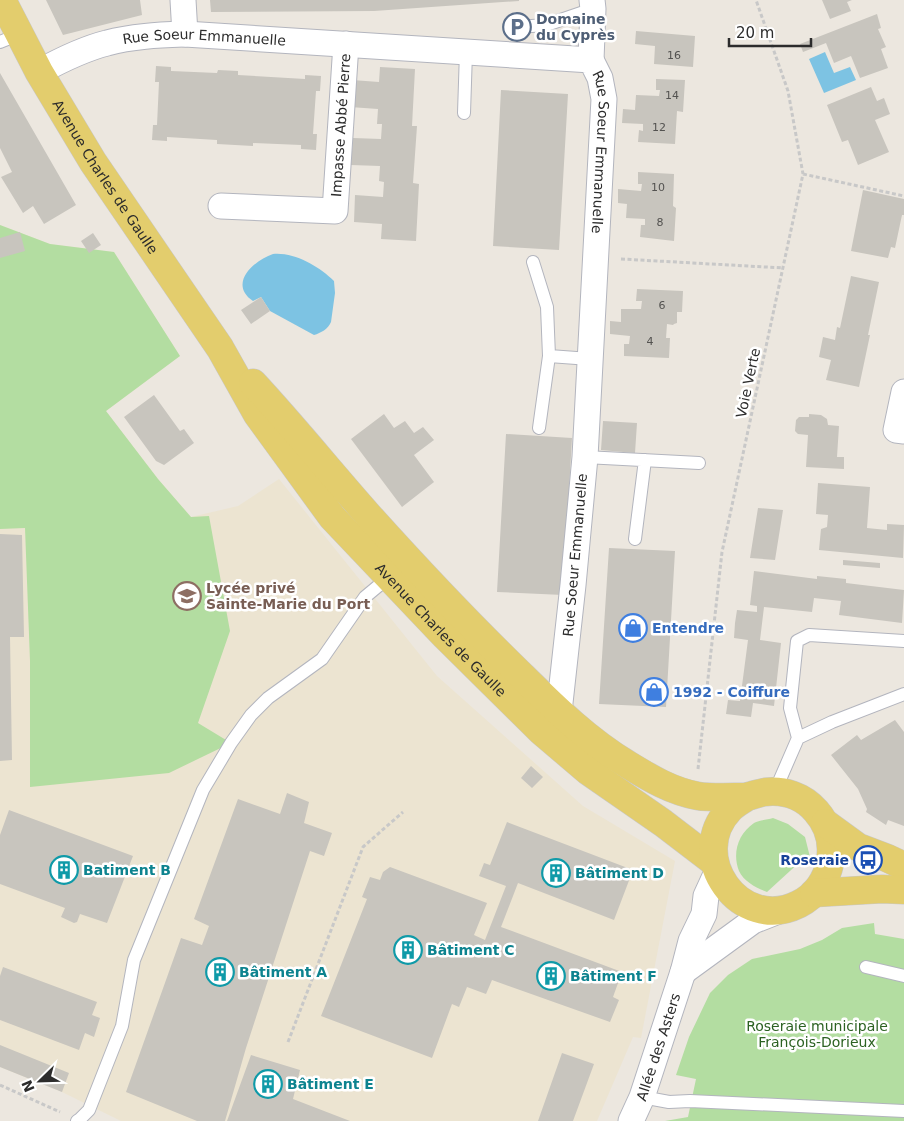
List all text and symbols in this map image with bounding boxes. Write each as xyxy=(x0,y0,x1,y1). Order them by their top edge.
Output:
place label: Domaine du Cyprès xyxy=(536,11,615,43)
parking icon: Domaine du Cyprès xyxy=(502,12,532,42)
scale bar xyxy=(729,15,812,47)
text: 20 m xyxy=(736,24,774,42)
street label: Rue Soeur Emmanuelle xyxy=(121,26,286,48)
house number: 16 xyxy=(667,49,681,62)
street label: Impasse Abbé Pierre xyxy=(328,53,353,197)
street label: Rue Soeur Emmanuelle xyxy=(589,68,612,234)
house number: 14 xyxy=(665,89,679,102)
street label: Avenue Charles de Gaulle xyxy=(50,97,161,257)
house number: 12 xyxy=(652,121,666,134)
house number: 10 xyxy=(651,181,665,194)
house number: 8 xyxy=(657,216,664,229)
house number: 6 xyxy=(659,299,666,312)
house number: 4 xyxy=(647,335,654,348)
street label: Voie Verte xyxy=(733,347,763,419)
street label: Rue Soeur Emmanuelle xyxy=(560,473,590,637)
street label: Avenue Charles de Gaulle xyxy=(372,560,510,700)
place label: Lycée privé Sainte-Marie du Port xyxy=(206,580,370,612)
school or university icon: Lycée privé Sainte-Marie du Port xyxy=(172,581,202,611)
shop icon: Entendre xyxy=(618,613,648,643)
place label: Entendre xyxy=(652,620,724,636)
shop icon: 1992 - Coiffure xyxy=(639,677,669,707)
place label: 1992 - Coiffure xyxy=(673,684,790,700)
bus stop icon: Roseraie xyxy=(853,845,883,875)
place label: Roseraie xyxy=(780,852,849,868)
building icon: Batiment B xyxy=(49,855,79,885)
building icon: Bâtiment D xyxy=(541,858,571,888)
place label: Batiment B xyxy=(83,862,171,878)
place label: Bâtiment D xyxy=(575,865,664,881)
building icon: Bâtiment C xyxy=(393,935,423,965)
place label: Bâtiment C xyxy=(427,942,515,958)
building icon: Bâtiment A xyxy=(205,957,235,987)
building icon: Bâtiment F xyxy=(536,961,566,991)
place label: Bâtiment A xyxy=(239,964,327,980)
place label: Bâtiment F xyxy=(570,968,657,984)
street label: Allée des Asters xyxy=(633,991,684,1103)
park label: Roseraie municipale François-Dorieux xyxy=(746,1018,888,1050)
north arrow xyxy=(15,1056,65,1106)
building icon: Bâtiment E xyxy=(253,1069,283,1099)
place label: Bâtiment E xyxy=(287,1076,374,1092)
text: N xyxy=(18,1078,38,1095)

